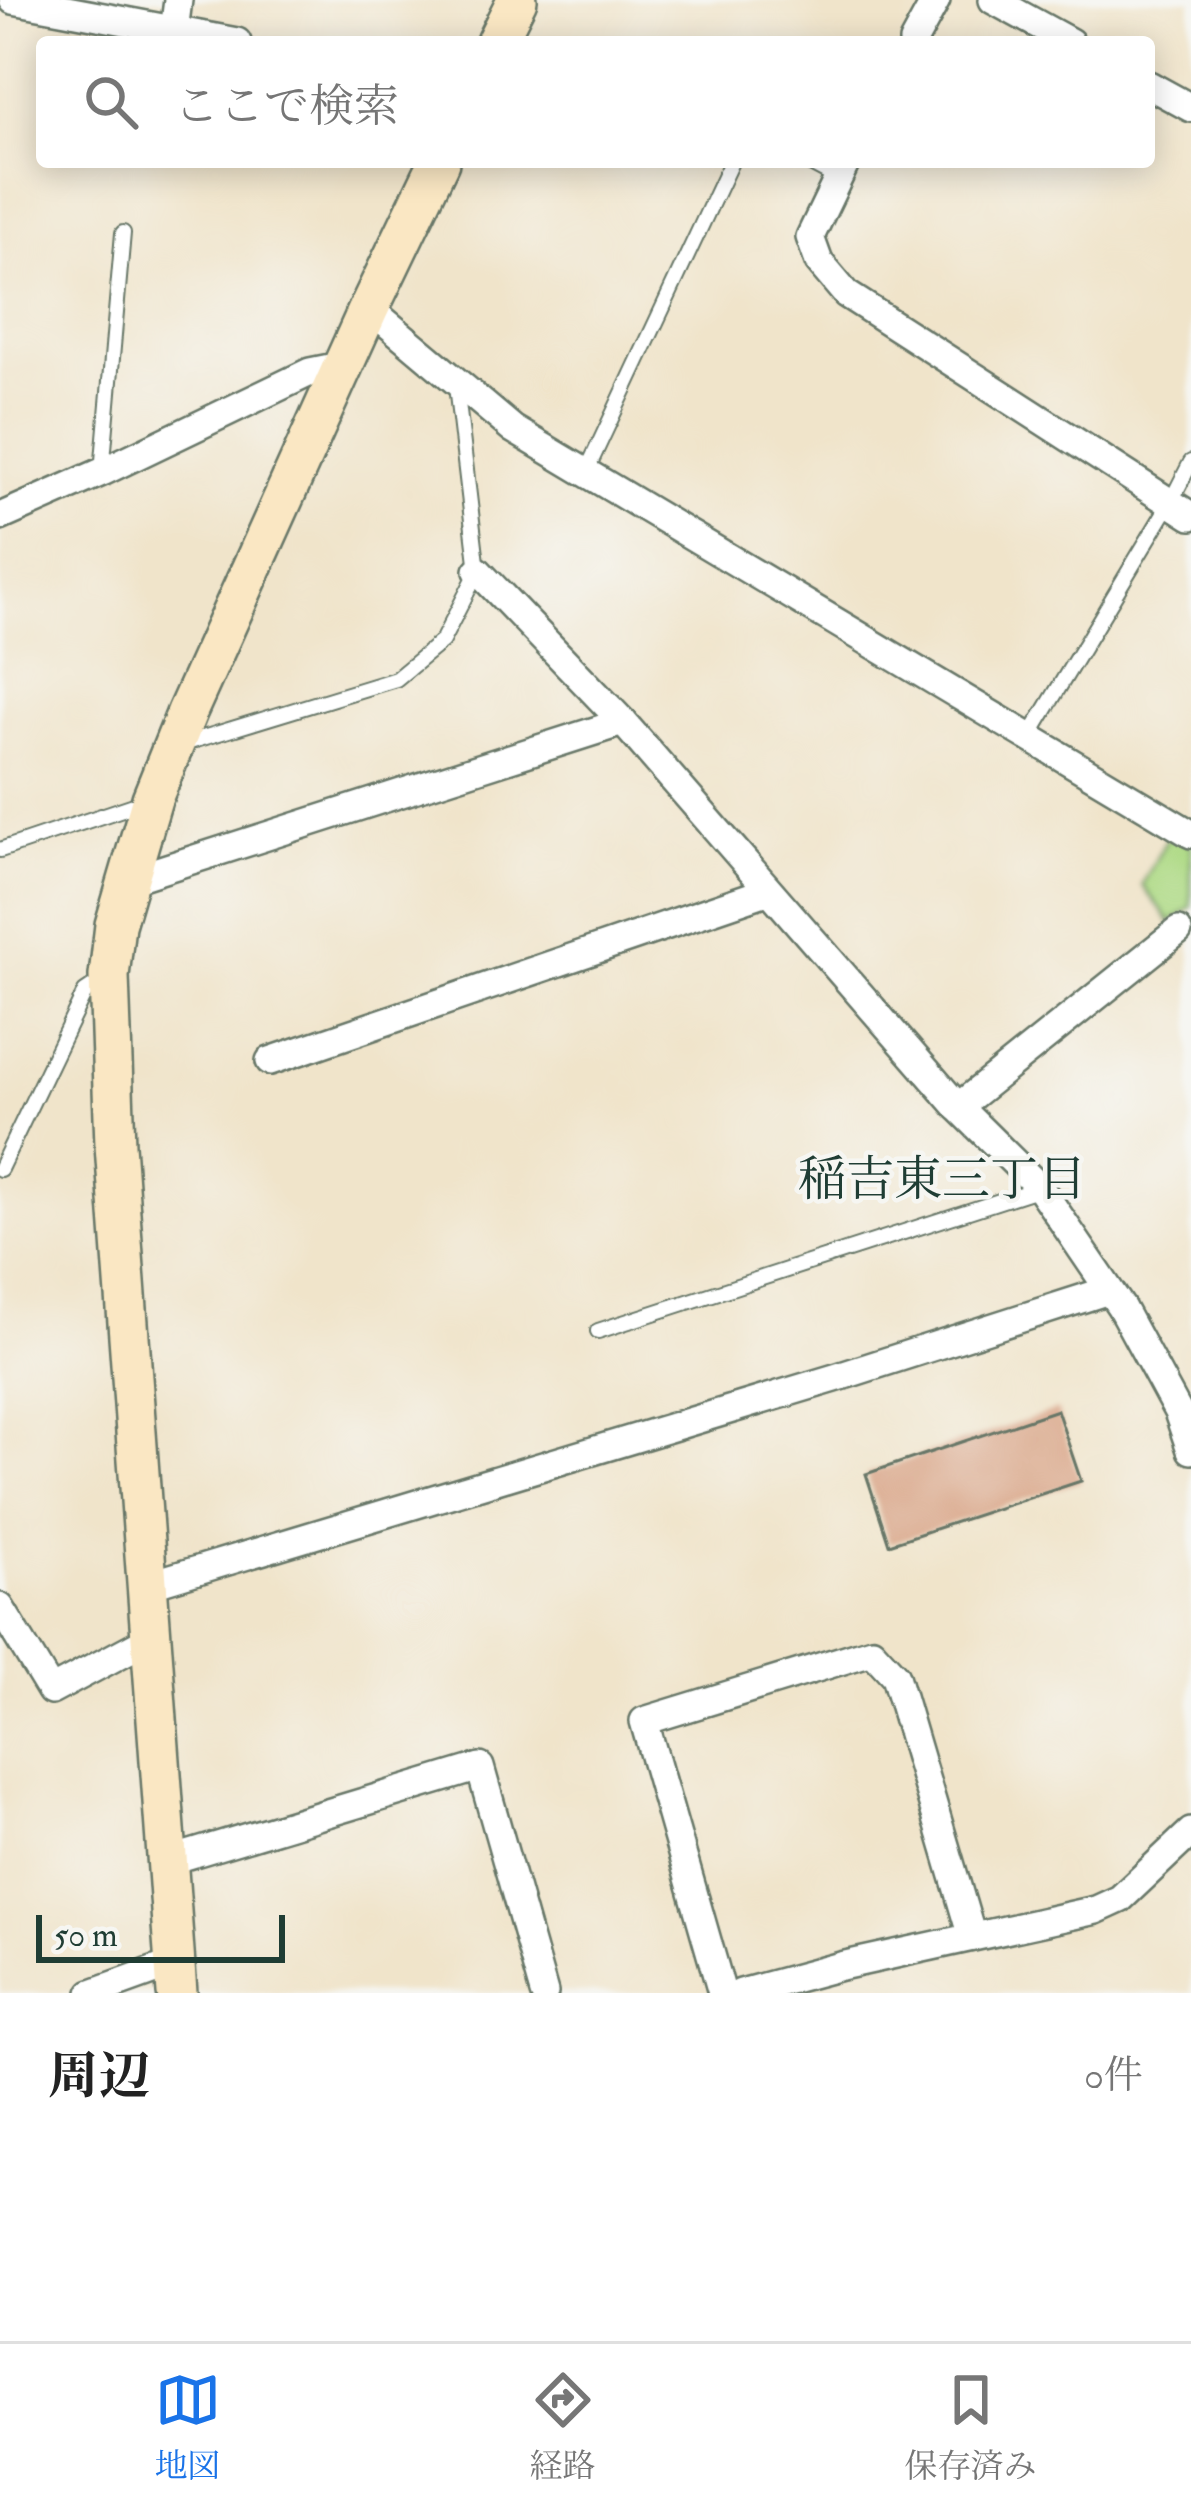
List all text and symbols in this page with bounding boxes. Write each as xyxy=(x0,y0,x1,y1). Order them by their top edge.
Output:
search box xyxy=(36,36,1155,168)
icon: search xyxy=(78,69,144,135)
text: ここで検索 xyxy=(174,79,399,135)
district label: 稲吉東三丁目 xyxy=(798,1150,1086,1210)
scale bar xyxy=(36,1909,285,1962)
text: 50 m xyxy=(54,1915,118,1956)
text: 周辺 xyxy=(48,2045,150,2109)
text: 0件 xyxy=(1084,2051,1143,2100)
tab: 地図 xyxy=(155,2367,221,2487)
tab: 経路 xyxy=(530,2367,596,2487)
tab: 保存済み xyxy=(905,2367,1037,2487)

